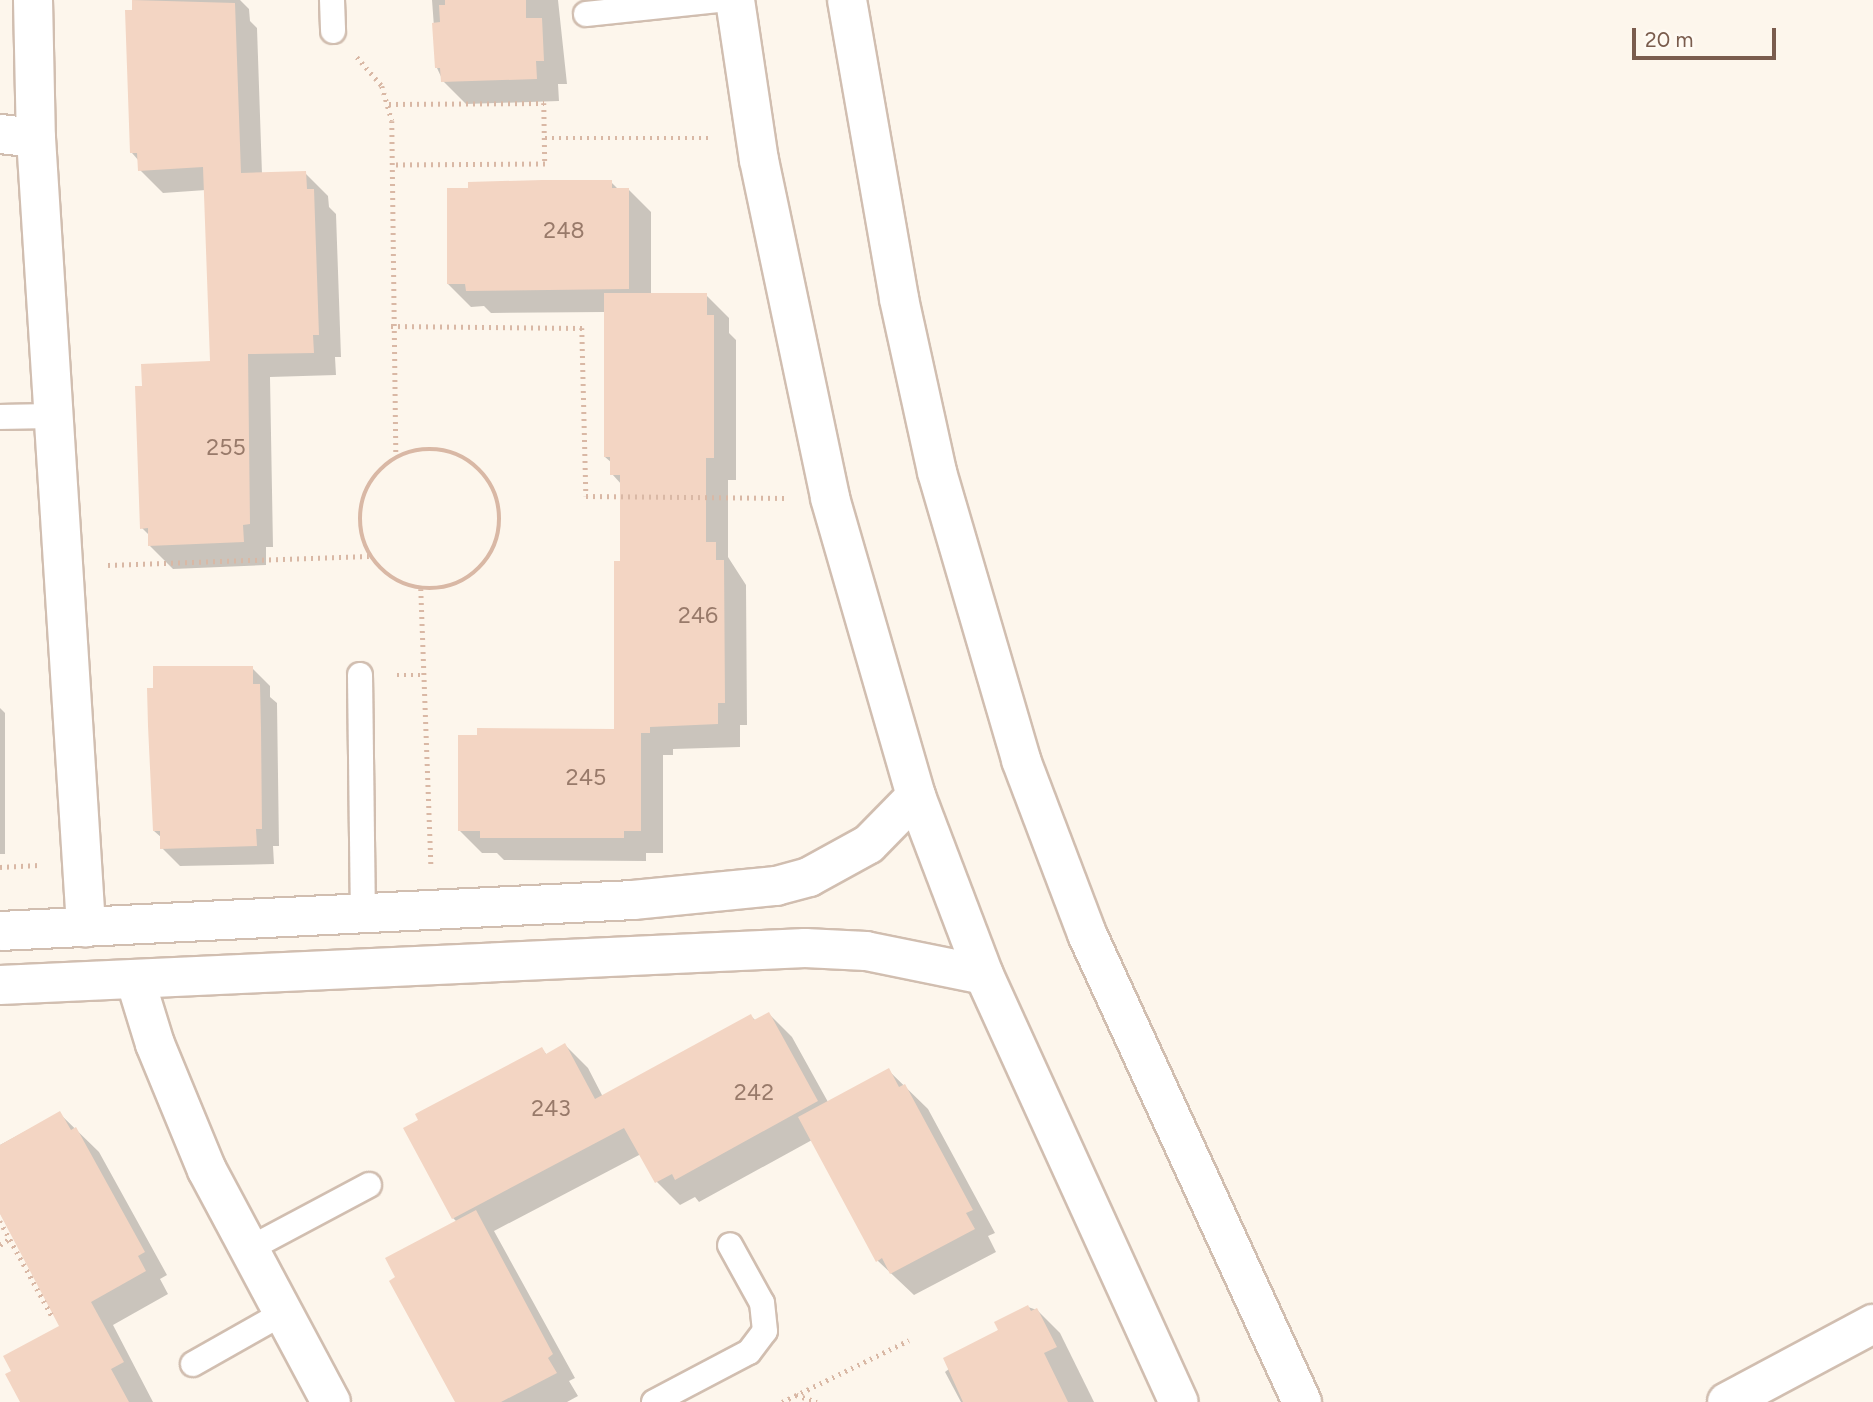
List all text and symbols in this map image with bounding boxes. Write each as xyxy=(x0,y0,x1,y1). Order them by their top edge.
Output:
scale bar xyxy=(1635,14,1778,58)
text: 20 m xyxy=(1645,27,1693,52)
house number: 248 xyxy=(543,216,585,244)
house number: 255 xyxy=(206,433,246,461)
house number: 246 xyxy=(678,601,718,629)
house number: 245 xyxy=(566,763,606,791)
house number: 242 xyxy=(734,1078,774,1106)
house number: 243 xyxy=(531,1094,571,1122)

